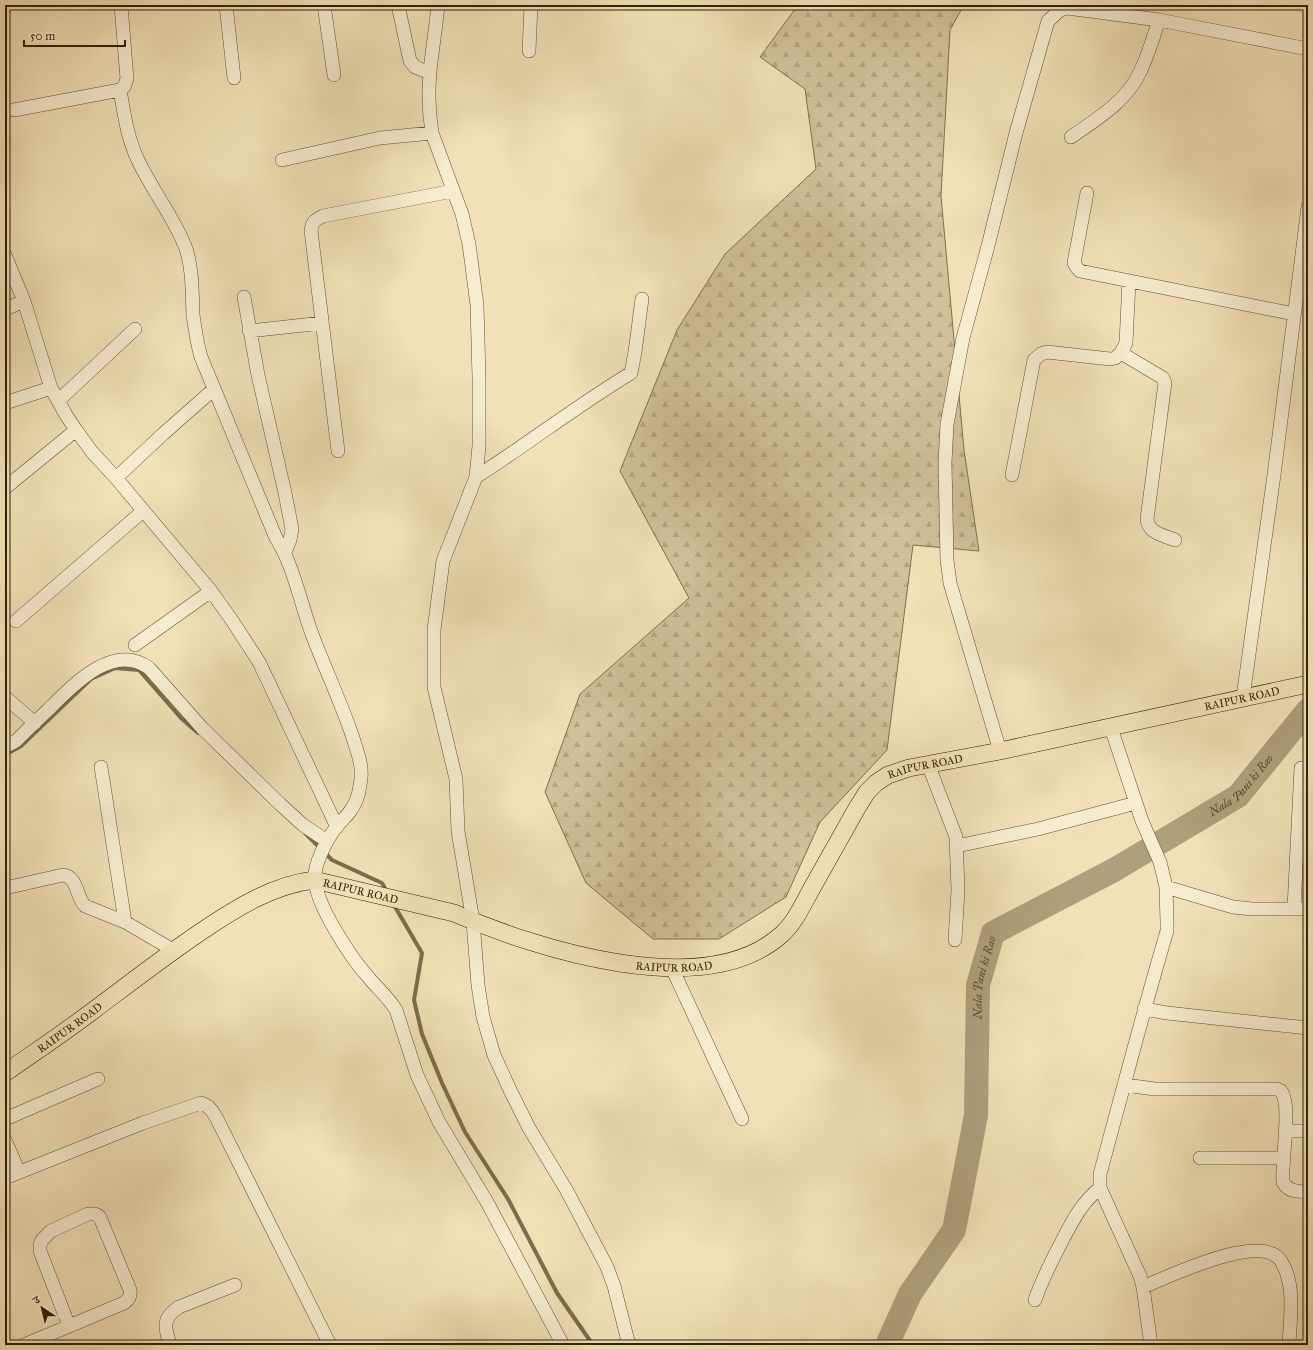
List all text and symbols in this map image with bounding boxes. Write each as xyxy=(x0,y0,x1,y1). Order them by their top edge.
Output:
scale bar xyxy=(24,22,125,48)
text: 50 m xyxy=(30,29,55,43)
street label: RAIPUR ROAD xyxy=(1203,684,1281,713)
water label: Nala Pani ki Rao xyxy=(1205,751,1276,819)
street label: RAIPUR ROAD xyxy=(886,752,964,782)
street label: RAIPUR ROAD xyxy=(322,876,400,907)
water label: Nala Pani ki Rao xyxy=(970,934,999,1020)
street label: RAIPUR ROAD xyxy=(635,959,714,975)
street label: RAIPUR ROAD xyxy=(35,1000,105,1056)
north arrow xyxy=(22,1288,62,1328)
text: उ xyxy=(30,1292,44,1308)

